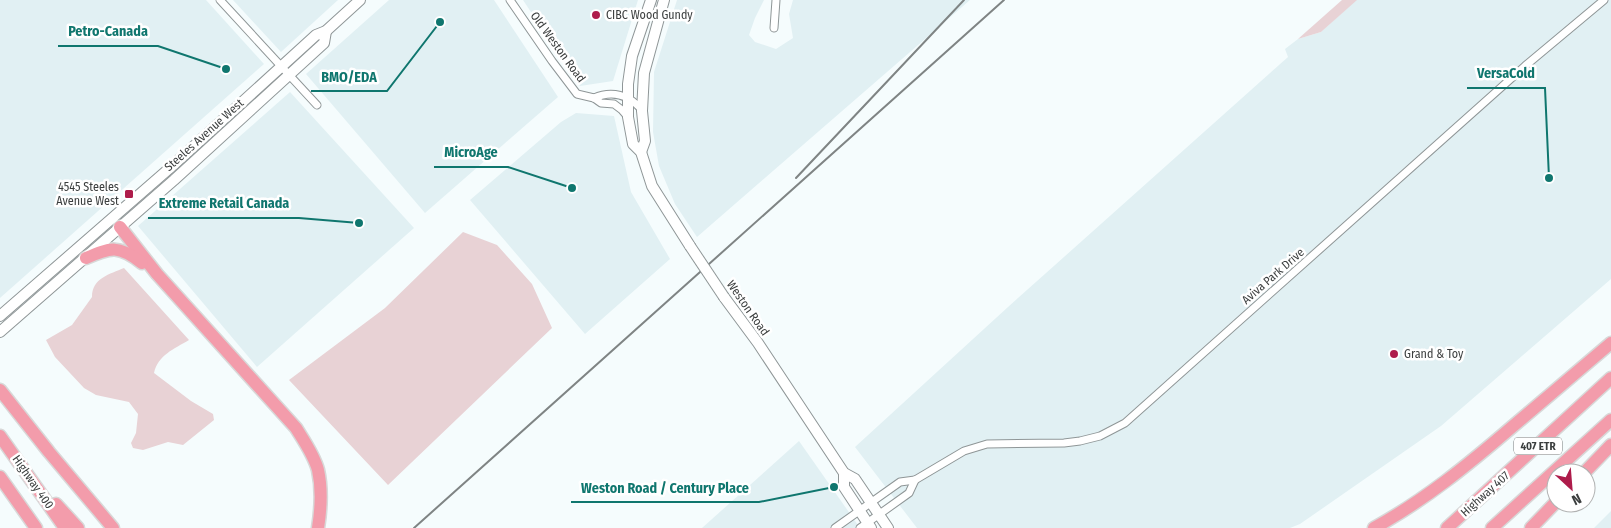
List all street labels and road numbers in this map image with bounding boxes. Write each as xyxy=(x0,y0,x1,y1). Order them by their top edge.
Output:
street label: Old Weston Road xyxy=(528,9,588,85)
street label: Steeles Avenue West xyxy=(162,96,246,174)
street label: Aviva Park Drive xyxy=(1239,245,1307,307)
street label: Weston Road xyxy=(724,278,772,338)
road number: 407 ETR xyxy=(1514,438,1562,454)
street label: Highway 400 xyxy=(9,453,57,511)
street label: Highway 407 xyxy=(1458,468,1512,519)

